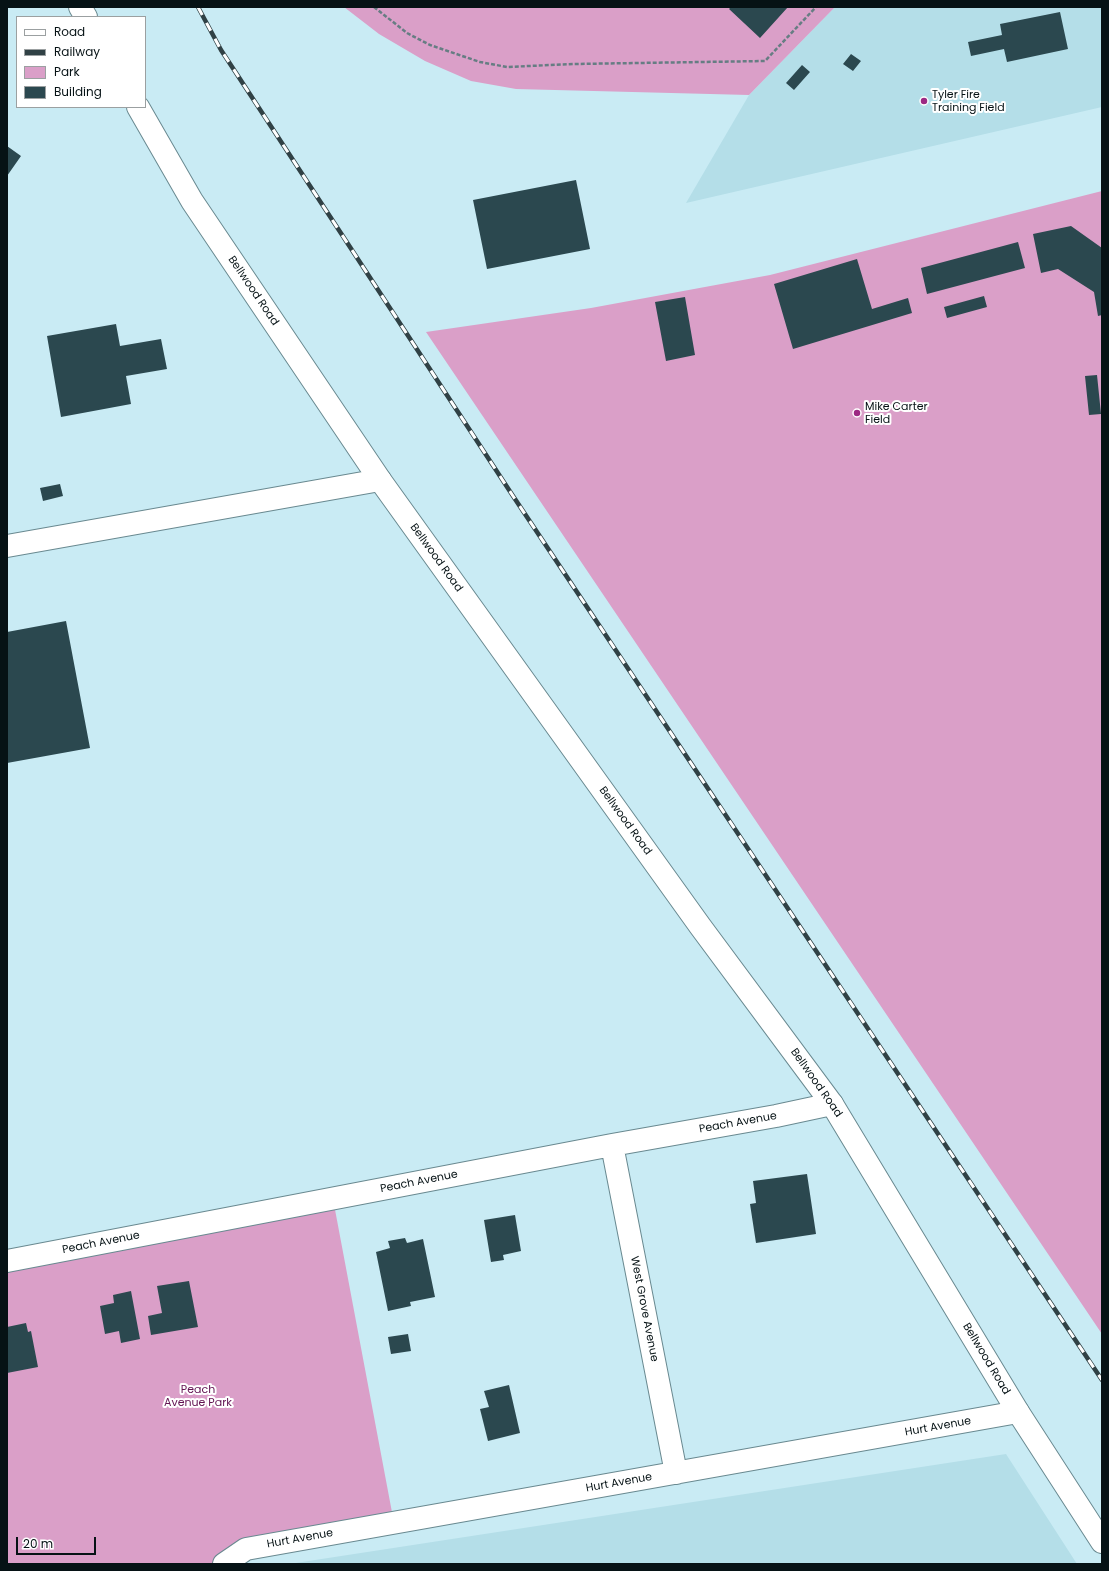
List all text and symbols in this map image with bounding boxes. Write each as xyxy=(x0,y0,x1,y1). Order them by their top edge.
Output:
legend xyxy=(16,16,146,108)
text: Road xyxy=(54,23,85,40)
text: Railway xyxy=(54,43,100,60)
text: Park xyxy=(54,63,80,80)
text: Building xyxy=(54,83,102,100)
place label: Tyler Fire Training Field xyxy=(932,88,1005,114)
marker: Tyler Fire Training Field xyxy=(919,96,929,106)
street label: Bellwood Road xyxy=(225,254,281,328)
place label: Mike Carter Field xyxy=(865,400,928,426)
marker: Mike Carter Field xyxy=(852,408,862,418)
street label: Bellwood Road xyxy=(407,521,465,595)
street label: Bellwood Road xyxy=(596,784,654,858)
street label: Bellwood Road xyxy=(787,1046,845,1120)
street label: Peach Avenue xyxy=(698,1110,778,1136)
street label: Peach Avenue xyxy=(379,1168,459,1196)
street label: Peach Avenue xyxy=(61,1229,141,1257)
street label: West Grove Avenue xyxy=(627,1255,661,1363)
street label: Bellwood Road xyxy=(959,1321,1013,1397)
park label: Peach Avenue Park xyxy=(164,1383,232,1409)
street label: Hurt Avenue xyxy=(904,1415,972,1439)
street label: Hurt Avenue xyxy=(585,1471,653,1495)
street label: Hurt Avenue xyxy=(266,1527,334,1551)
scale bar xyxy=(18,1529,98,1555)
text: 20 m xyxy=(23,1535,53,1552)

